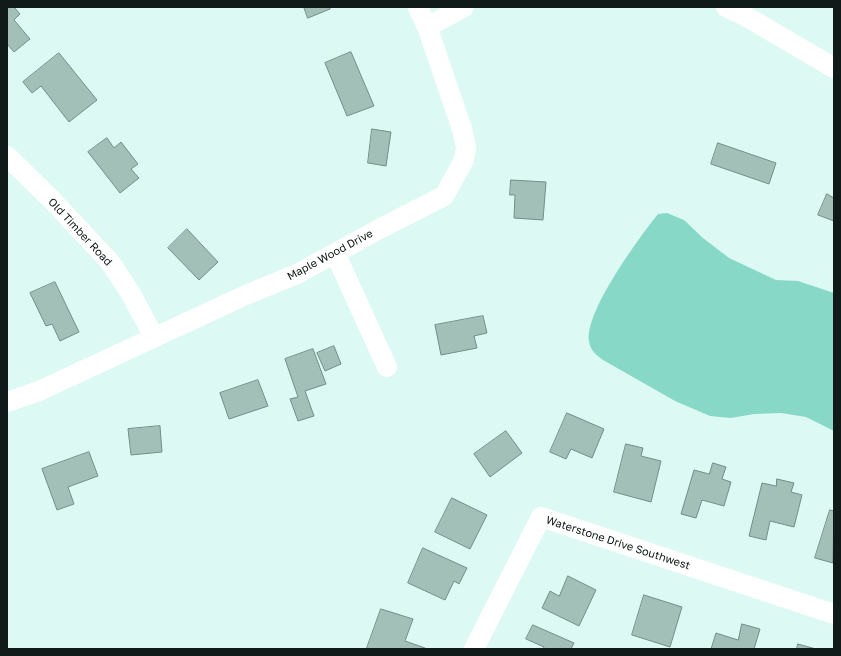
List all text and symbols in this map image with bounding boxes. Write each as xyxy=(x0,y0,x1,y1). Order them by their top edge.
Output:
street label: Old Timber Road xyxy=(45,195,115,269)
street label: Maple Wood Drive xyxy=(285,227,375,283)
street label: Waterstone Drive Southwest xyxy=(544,513,692,573)

